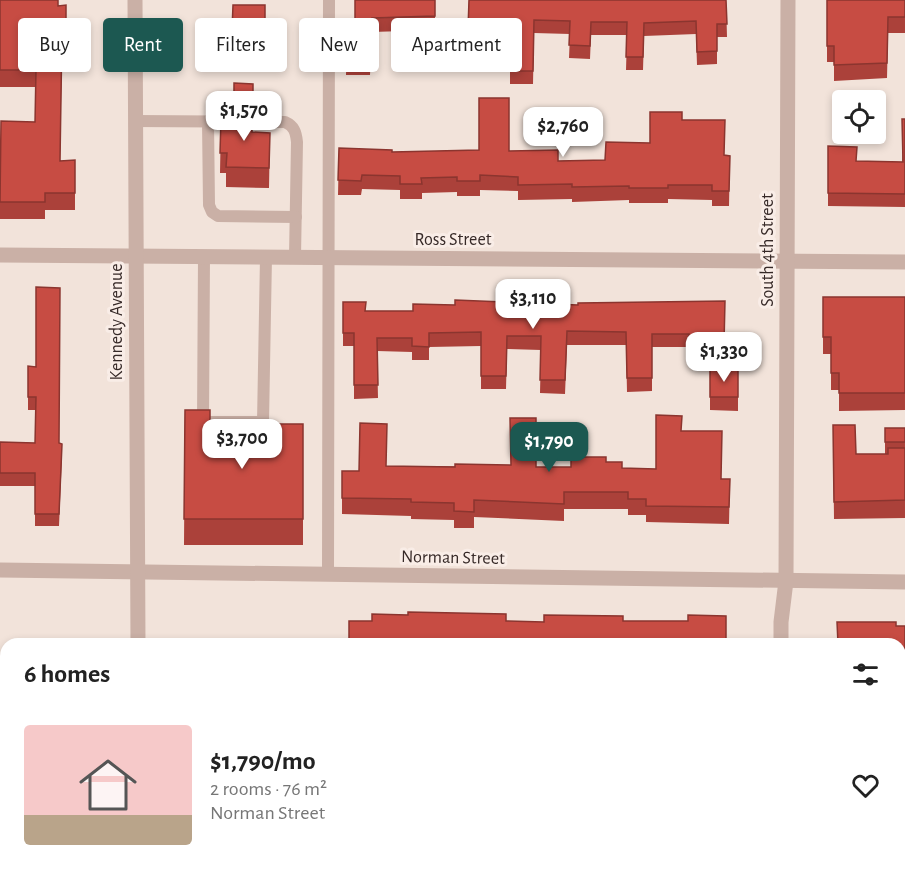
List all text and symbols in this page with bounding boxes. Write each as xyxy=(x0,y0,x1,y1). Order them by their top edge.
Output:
chip: Buy xyxy=(18,18,91,72)
chip: Rent xyxy=(103,18,183,72)
chip: Filters xyxy=(195,18,287,72)
chip: New xyxy=(299,18,379,72)
chip: Apartment xyxy=(391,18,522,72)
map controls xyxy=(832,90,886,144)
button: locate xyxy=(832,90,886,144)
pin: $1,570 xyxy=(195,91,293,142)
text: $1,570 xyxy=(220,100,268,120)
pin: $2,760 xyxy=(514,107,612,158)
text: $2,760 xyxy=(537,116,589,136)
street label: South 4th Street xyxy=(759,193,777,307)
street label: Ross Street xyxy=(415,231,492,249)
street label: Kennedy Avenue xyxy=(108,264,126,380)
pin: $3,110 xyxy=(484,279,582,330)
text: $3,110 xyxy=(509,288,557,308)
pin: $1,330 xyxy=(675,332,773,383)
text: $1,330 xyxy=(700,341,748,361)
pin: $3,700 xyxy=(193,419,291,470)
pin: $1,790 xyxy=(500,422,598,473)
text: $3,700 xyxy=(216,428,268,448)
text: $1,790 xyxy=(524,431,574,451)
street label: Norman Street xyxy=(401,548,505,568)
icon: filters xyxy=(849,658,882,691)
text: 6 homes xyxy=(24,661,110,687)
text: $1,790/mo xyxy=(210,748,316,774)
icon: home xyxy=(72,749,144,821)
icon: heart xyxy=(849,769,882,802)
text: 2 rooms · 76 m² xyxy=(210,779,327,799)
text: Norman Street xyxy=(210,803,325,823)

